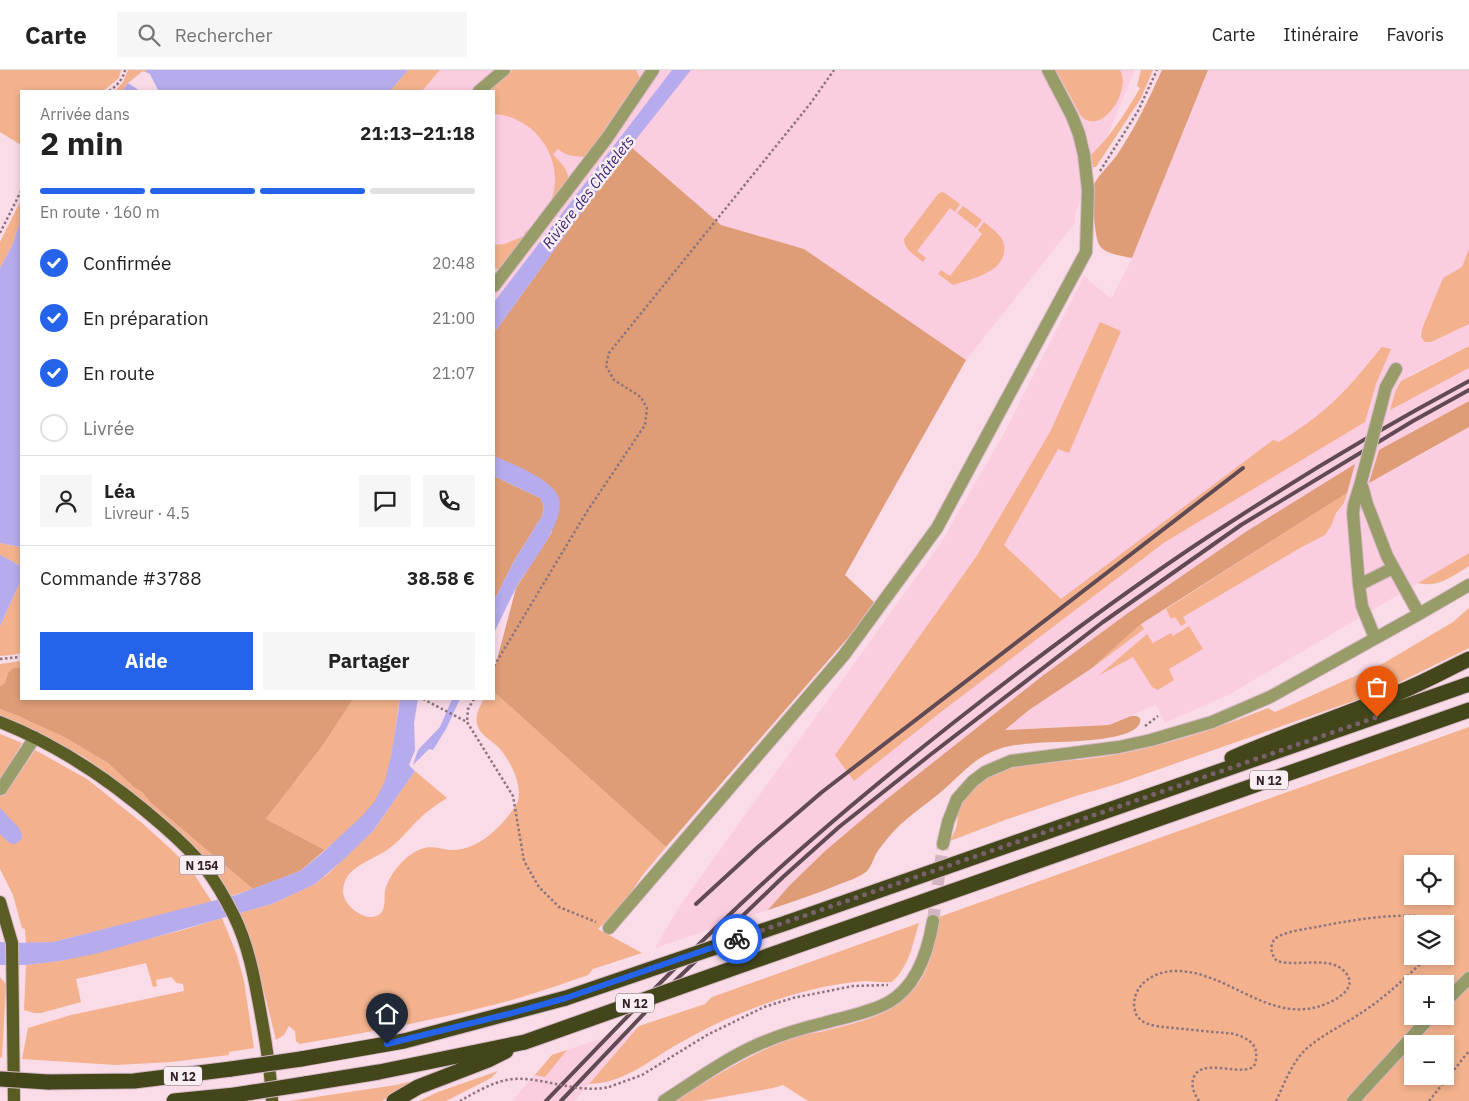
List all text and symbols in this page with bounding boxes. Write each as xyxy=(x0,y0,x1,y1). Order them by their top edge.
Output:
search box xyxy=(117,12,467,57)
text: Carte xyxy=(25,19,87,51)
icon: search xyxy=(135,21,163,49)
text: Rechercher xyxy=(175,23,272,47)
text: Carte xyxy=(1212,23,1255,46)
text: Itinéraire xyxy=(1283,23,1359,46)
text: Favoris xyxy=(1387,23,1444,46)
text: Arrivée dans xyxy=(40,104,130,124)
text: 21:13–21:18 xyxy=(360,121,475,145)
text: 2 min xyxy=(40,122,124,164)
water label: Rivière des Châtelets xyxy=(538,132,638,252)
text: En route · 160 m xyxy=(40,202,160,222)
icon: check xyxy=(40,249,68,277)
text: Confirmée xyxy=(83,251,171,275)
text: 20:48 xyxy=(432,253,475,273)
icon: check xyxy=(40,304,68,332)
text: En préparation xyxy=(83,306,209,330)
text: 21:00 xyxy=(432,308,475,328)
icon: check xyxy=(40,359,68,387)
text: En route xyxy=(83,361,155,385)
text: 21:07 xyxy=(432,363,475,383)
text: Livrée xyxy=(83,416,134,440)
button: person xyxy=(40,475,92,527)
button: chat xyxy=(359,475,411,527)
button: phone xyxy=(423,475,475,527)
text: Léa xyxy=(104,479,135,503)
text: Livreur · 4.5 xyxy=(104,503,190,523)
text: Commande #3788 xyxy=(40,566,202,590)
text: 38.58 € xyxy=(407,566,475,590)
button: Aide xyxy=(40,632,253,690)
button: Partager xyxy=(263,632,475,690)
pin xyxy=(1356,666,1398,717)
icon: bag xyxy=(1363,673,1391,701)
road number: N 12 xyxy=(1250,770,1288,790)
map controls xyxy=(1404,855,1454,1085)
button: locate xyxy=(1404,855,1454,905)
road number: N 154 xyxy=(180,856,224,874)
courier xyxy=(712,914,762,964)
button: layers xyxy=(1404,915,1454,965)
icon: bike xyxy=(723,925,751,953)
button: + xyxy=(1404,975,1454,1025)
pin xyxy=(366,993,408,1044)
road number: N 12 xyxy=(616,994,654,1012)
icon: home xyxy=(373,1000,401,1028)
button: − xyxy=(1404,1035,1454,1085)
road number: N 12 xyxy=(164,1066,202,1086)

